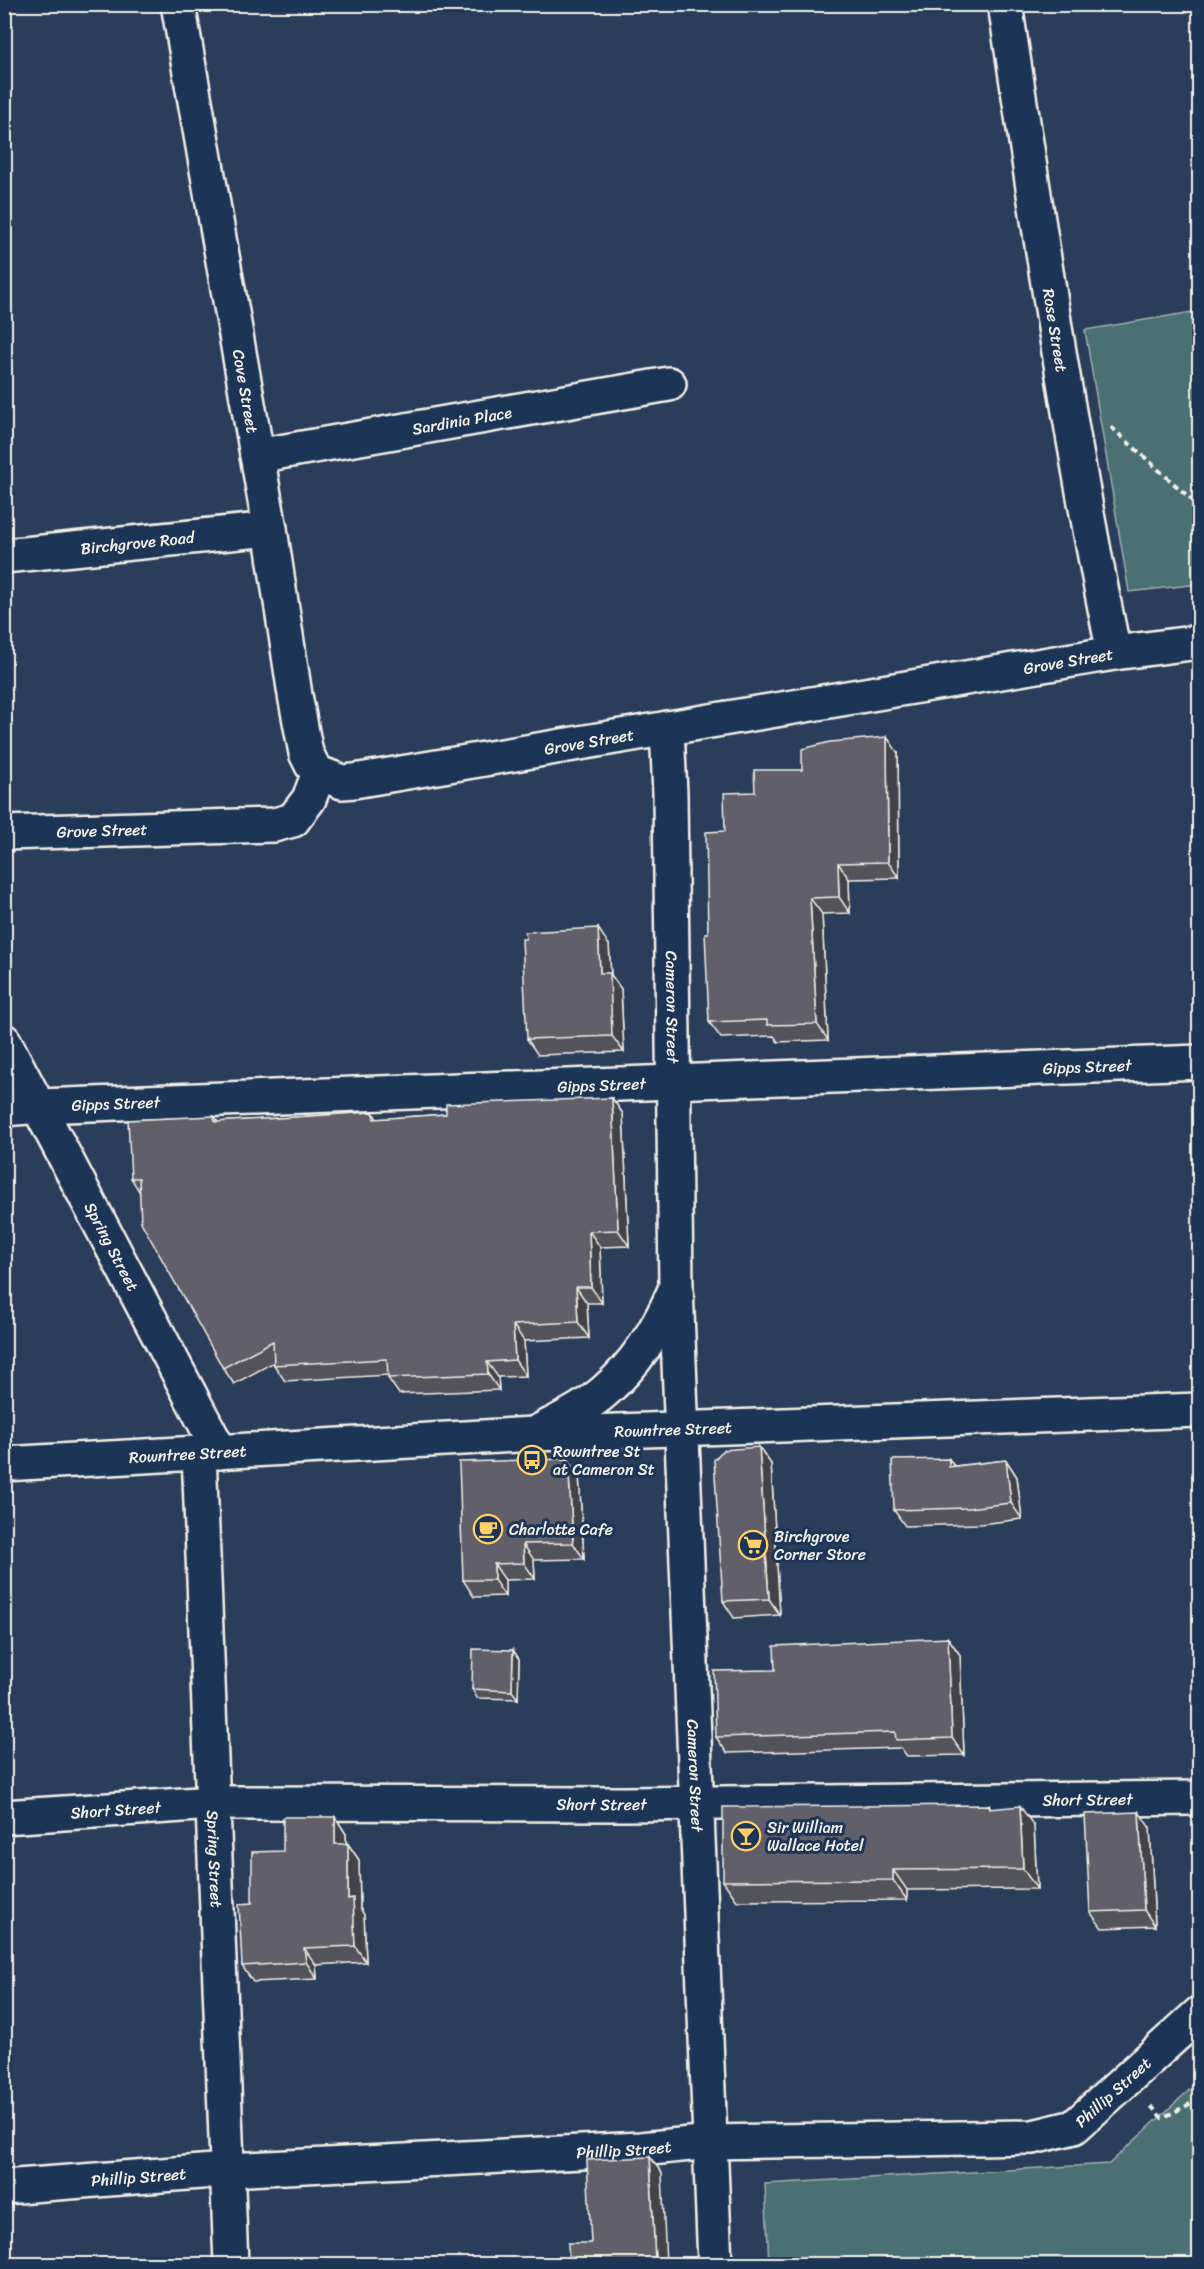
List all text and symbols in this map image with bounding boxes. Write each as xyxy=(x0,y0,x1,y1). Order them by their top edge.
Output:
street label: Rose Street xyxy=(1034,286,1076,374)
street label: Cove Street xyxy=(224,347,267,435)
street label: Sardinia Place xyxy=(410,398,514,444)
street label: Birchgrove Road xyxy=(79,523,197,563)
street label: Grove Street xyxy=(1021,639,1115,683)
street label: Grove Street xyxy=(542,720,636,764)
street label: Grove Street xyxy=(56,815,148,846)
street label: Cameron Street xyxy=(657,951,687,1064)
street label: Gipps Street xyxy=(1042,1051,1132,1083)
street label: Gipps Street xyxy=(557,1069,647,1101)
street label: Gipps Street xyxy=(71,1087,161,1120)
street label: Spring Street xyxy=(76,1197,147,1297)
street label: Rowntree Street xyxy=(614,1413,732,1446)
street label: Rowntree Street xyxy=(128,1436,247,1472)
place label: Rowntree St at Cameron St xyxy=(553,1437,655,1484)
bus stop icon: Rowntree St at Cameron St xyxy=(516,1444,548,1476)
cafe icon: Charlotte Cafe xyxy=(472,1513,504,1545)
place label: Charlotte Cafe xyxy=(509,1515,613,1544)
place label: Birchgrove Corner Store xyxy=(774,1522,866,1569)
supermarket icon: Birchgrove Corner Store xyxy=(737,1529,769,1561)
street label: Cameron Street xyxy=(678,1719,712,1833)
street label: Short Street xyxy=(1042,1785,1133,1815)
street label: Short Street xyxy=(556,1790,647,1819)
street label: Short Street xyxy=(70,1792,162,1827)
street label: Spring Street xyxy=(198,1809,231,1908)
place label: Sir William Wallace Hotel xyxy=(767,1813,864,1860)
bar icon: Sir William Wallace Hotel xyxy=(730,1820,762,1852)
street label: Phillip Street xyxy=(1068,2050,1158,2135)
street label: Phillip Street xyxy=(576,2132,673,2167)
street label: Phillip Street xyxy=(90,2159,187,2195)

